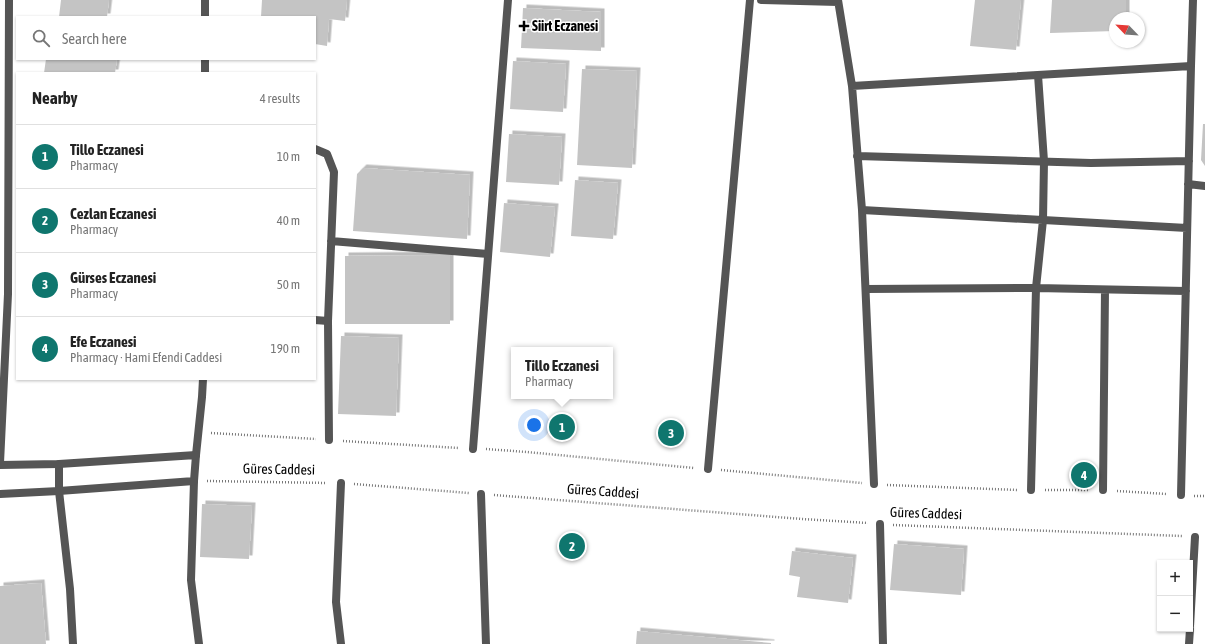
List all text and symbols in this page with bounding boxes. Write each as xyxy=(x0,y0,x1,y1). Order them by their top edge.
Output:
north arrow xyxy=(1109,12,1145,48)
search box xyxy=(16,16,316,60)
place label: Siirt Eczanesi xyxy=(532,18,598,34)
marker: Siirt Eczanesi xyxy=(519,21,529,31)
icon: search xyxy=(30,27,52,49)
text: Search here xyxy=(62,30,127,47)
text: Nearby xyxy=(32,88,78,108)
text: 4 results xyxy=(260,91,300,106)
text: Tillo Eczanesi xyxy=(70,141,144,158)
text: 1 xyxy=(42,149,48,164)
text: 10 m xyxy=(277,149,300,164)
text: Pharmacy xyxy=(70,158,118,173)
text: Cezlan Eczanesi xyxy=(70,205,156,222)
text: 2 xyxy=(42,213,48,228)
text: 40 m xyxy=(277,213,300,228)
text: Pharmacy xyxy=(70,222,118,237)
text: Gürses Eczanesi xyxy=(70,269,156,286)
text: 3 xyxy=(42,277,48,292)
text: 50 m xyxy=(277,277,300,292)
text: Pharmacy xyxy=(70,286,118,301)
text: Efe Eczanesi xyxy=(70,333,137,350)
text: 4 xyxy=(42,341,48,356)
text: 190 m xyxy=(271,341,300,356)
popup xyxy=(511,347,613,399)
text: Pharmacy · Hami Efendi Caddesi xyxy=(70,350,222,365)
text: Tillo Eczanesi xyxy=(525,357,599,374)
text: Pharmacy xyxy=(525,374,573,389)
pin: 1 xyxy=(549,412,575,442)
your location xyxy=(524,415,544,435)
pin: 3 xyxy=(658,418,684,448)
street label: Güres Caddesi xyxy=(243,460,315,478)
pin: 4 xyxy=(1071,460,1097,490)
street label: Güres Caddesi xyxy=(566,481,640,501)
street label: Güres Caddesi xyxy=(890,504,962,522)
pin: 2 xyxy=(559,531,585,561)
map controls xyxy=(1157,560,1193,632)
button: + xyxy=(1157,560,1193,596)
button: − xyxy=(1157,596,1193,632)

